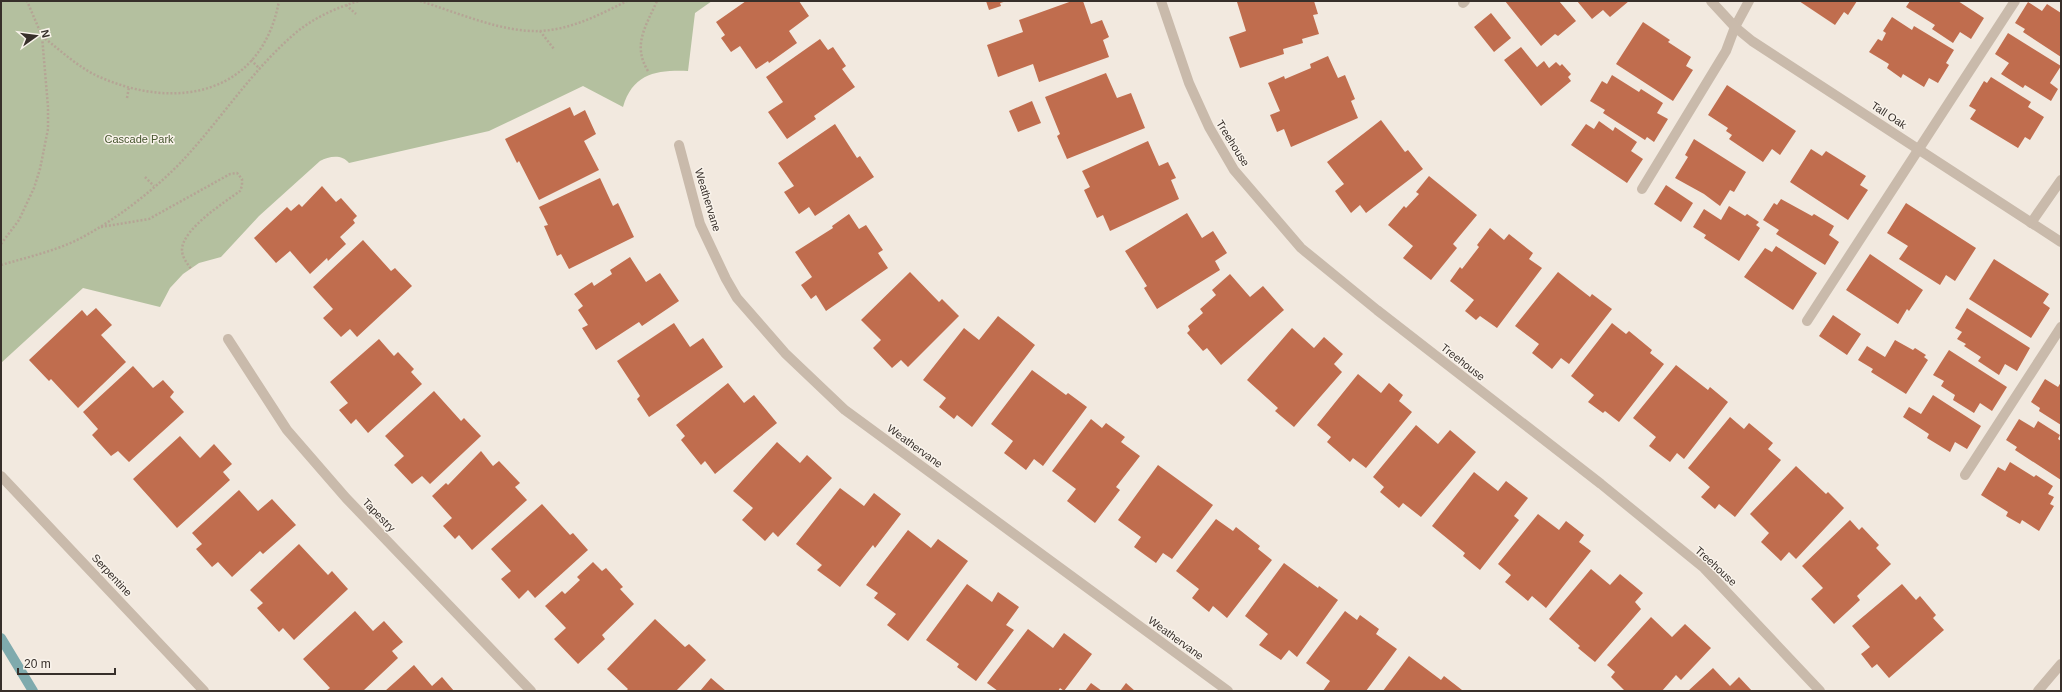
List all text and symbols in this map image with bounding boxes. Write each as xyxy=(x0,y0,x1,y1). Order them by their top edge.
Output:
north arrow xyxy=(16,16,56,56)
text: N xyxy=(39,28,52,39)
street label: Tall Oak xyxy=(1869,99,1909,131)
street label: Treehouse xyxy=(1214,118,1252,168)
park label: Cascade Park xyxy=(104,133,174,145)
street label: Weathervane xyxy=(693,167,723,233)
street label: Treehouse xyxy=(1439,341,1487,383)
street label: Weathervane xyxy=(885,422,945,470)
street label: Tapestry xyxy=(360,496,398,534)
street label: Treehouse xyxy=(1693,544,1739,588)
street label: Serpentine xyxy=(89,551,135,599)
street label: Weathervane xyxy=(1146,614,1206,662)
scale bar xyxy=(18,650,115,676)
text: 20 m xyxy=(24,657,51,671)

